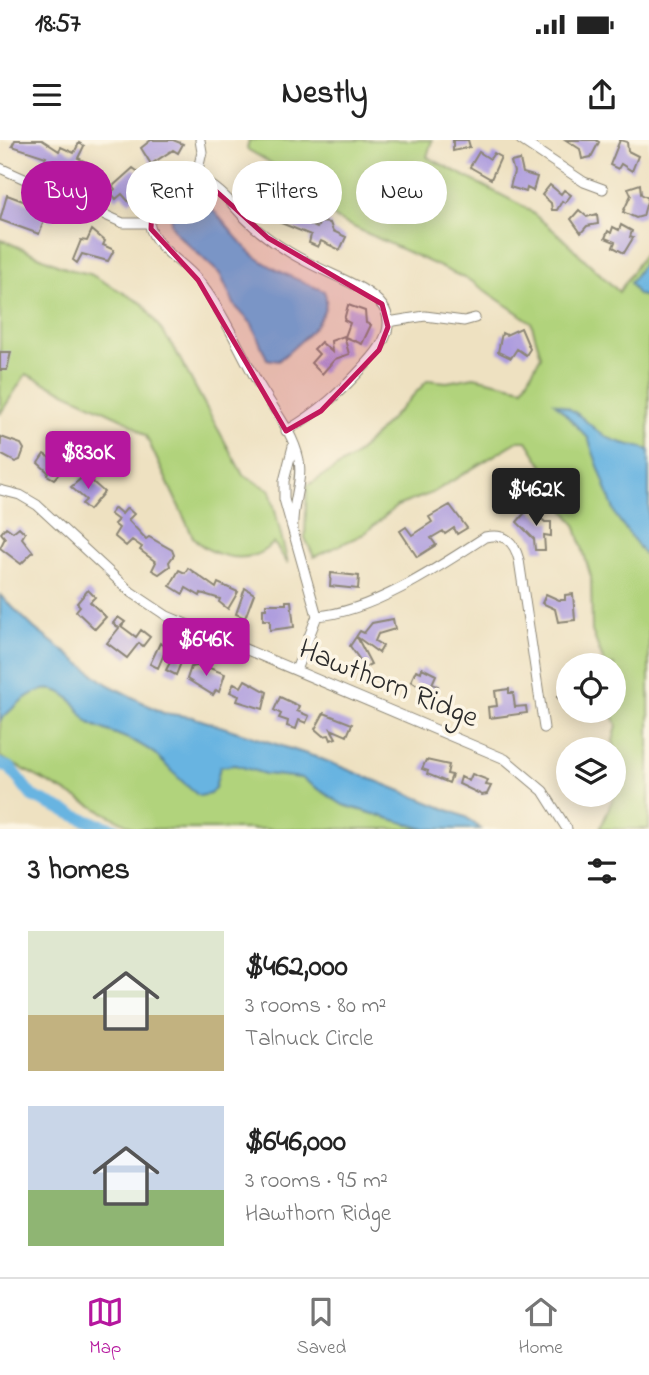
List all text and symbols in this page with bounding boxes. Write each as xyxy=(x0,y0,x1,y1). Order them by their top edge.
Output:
text: 18:57 xyxy=(35,6,81,44)
text: Nestly xyxy=(281,71,368,118)
icon: menu xyxy=(28,76,66,114)
icon: share xyxy=(583,76,621,114)
chip: Buy xyxy=(21,161,112,224)
chip: Rent xyxy=(126,161,218,224)
chip: Filters xyxy=(232,161,342,224)
chip: New xyxy=(356,161,447,224)
pin: $830K xyxy=(39,432,137,491)
text: $830K xyxy=(61,437,115,470)
pin: $462K xyxy=(487,468,585,528)
text: $462K xyxy=(508,474,564,507)
pin: $646K xyxy=(157,618,255,678)
text: $646K xyxy=(179,624,233,657)
street label: Hawthorn Ridge xyxy=(291,629,485,741)
map controls xyxy=(556,653,626,807)
button: locate xyxy=(556,653,626,723)
button: layers xyxy=(556,737,626,807)
text: 3 homes xyxy=(28,849,130,893)
icon: filters xyxy=(583,852,621,890)
text: $462,000 xyxy=(245,946,348,990)
icon: home xyxy=(84,959,168,1043)
text: 3 rooms · 80 m² xyxy=(245,990,386,1023)
text: Talnuck Circle xyxy=(245,1023,373,1056)
text: $646,000 xyxy=(245,1121,346,1165)
icon: home xyxy=(84,1134,168,1218)
text: 3 rooms · 95 m² xyxy=(245,1165,388,1198)
text: Hawthorn Ridge xyxy=(245,1198,391,1231)
tab: Map xyxy=(86,1293,124,1362)
tab: Saved xyxy=(297,1293,346,1362)
tab: Home xyxy=(519,1293,563,1362)

